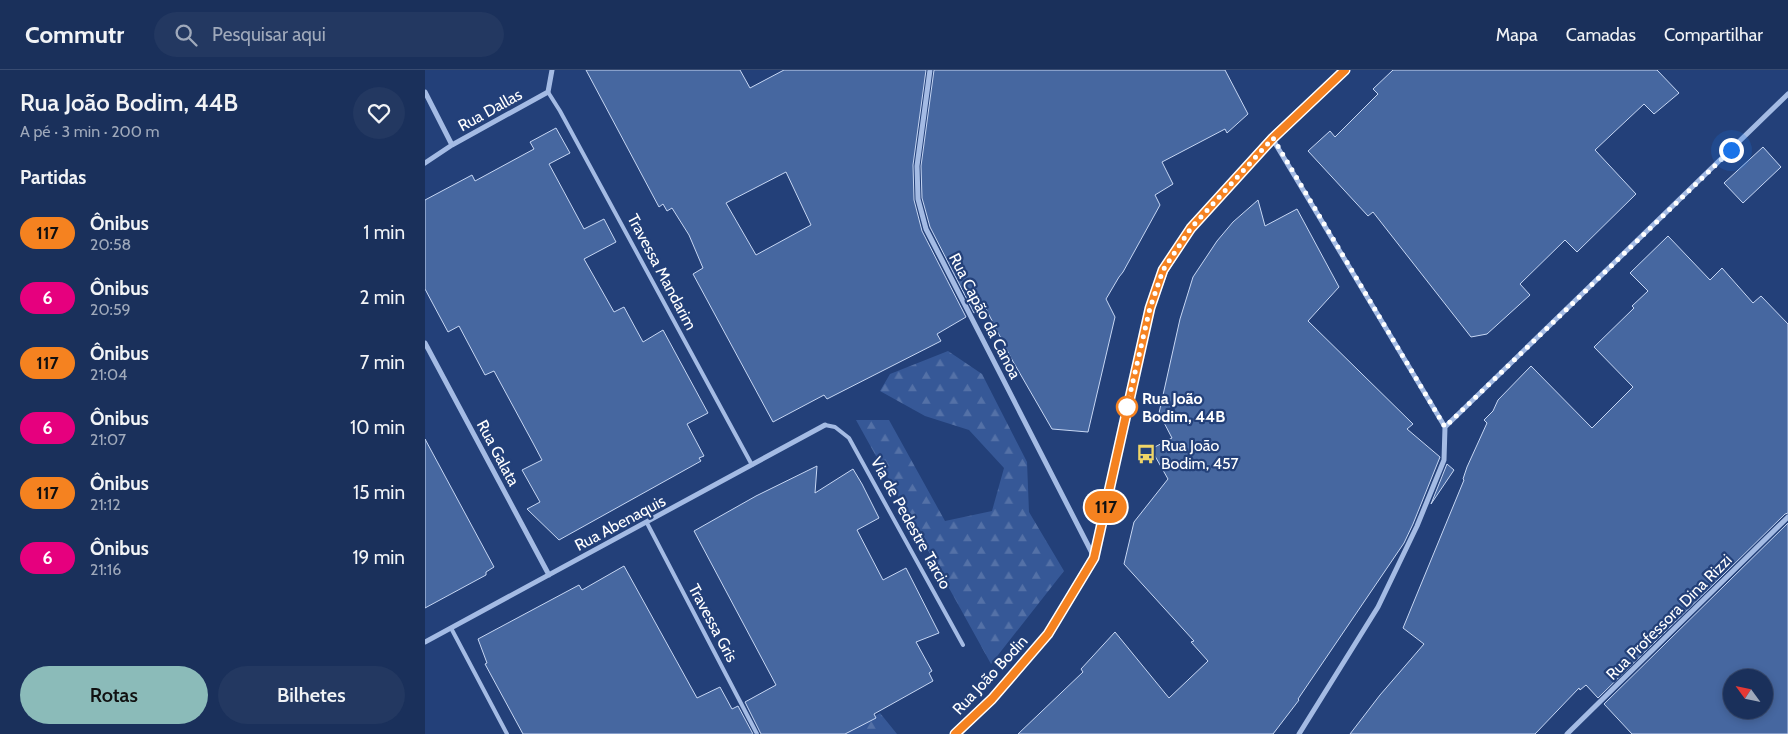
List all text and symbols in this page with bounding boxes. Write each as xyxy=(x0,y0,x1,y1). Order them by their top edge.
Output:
search box xyxy=(154,12,504,57)
text: Commutr xyxy=(25,20,124,49)
icon: search xyxy=(172,21,200,49)
text: Pesquisar aqui xyxy=(212,23,326,46)
text: Mapa xyxy=(1496,24,1538,46)
text: Camadas xyxy=(1566,24,1636,46)
text: Compartilhar xyxy=(1664,24,1763,46)
street label: Rua Dallas xyxy=(455,85,526,135)
button: heart xyxy=(353,87,405,139)
text: Rua João Bodim, 44B xyxy=(20,88,238,117)
text: A pé · 3 min · 200 m xyxy=(20,122,160,141)
your location xyxy=(1719,138,1744,163)
text: Partidas xyxy=(20,166,86,189)
street label: Travessa Mandarim xyxy=(623,211,701,333)
text: Ônibus xyxy=(90,212,149,235)
text: 1 min xyxy=(363,221,405,244)
text: 117 xyxy=(36,222,59,244)
text: 20:58 xyxy=(90,235,131,254)
street label: Rua Capão da Canoa xyxy=(945,250,1025,382)
text: Ônibus xyxy=(90,277,149,300)
text: 2 min xyxy=(359,286,405,309)
text: 6 xyxy=(42,287,53,309)
text: 20:59 xyxy=(90,300,131,319)
text: Ônibus xyxy=(90,342,149,365)
text: 7 min xyxy=(360,351,405,374)
text: 117 xyxy=(36,352,59,374)
text: 21:04 xyxy=(90,365,127,384)
place label: Rua João Bodim, 44B xyxy=(1142,389,1225,426)
marker: Rua João Bodim, 44B xyxy=(1116,396,1138,418)
text: Ônibus xyxy=(90,407,149,430)
text: 10 min xyxy=(350,416,405,439)
text: 6 xyxy=(42,417,53,439)
street label: Rua Galata xyxy=(473,417,523,489)
text: 21:07 xyxy=(90,430,126,449)
place label: Rua João Bodim, 457 xyxy=(1161,436,1239,473)
bus stop icon: Rua João Bodim, 457 xyxy=(1135,443,1157,465)
street label: Via de Pedestre Tarcio xyxy=(867,454,955,593)
text: Ônibus xyxy=(90,472,149,495)
text: 15 min xyxy=(353,481,405,504)
text: 117 xyxy=(36,482,59,504)
street label: Rua Abenaquis xyxy=(571,491,669,555)
line badge: 117 xyxy=(1077,491,1135,523)
text: 21:12 xyxy=(90,495,121,514)
text: 117 xyxy=(1095,496,1117,518)
text: Ônibus xyxy=(90,537,149,560)
text: 19 min xyxy=(352,546,405,569)
text: 6 xyxy=(42,547,53,569)
street label: Rua Professora Dina Rizzi xyxy=(1602,550,1736,684)
text: 21:16 xyxy=(90,560,121,579)
street label: Travessa Gris xyxy=(685,581,742,666)
street label: Rua João Bodin xyxy=(948,631,1032,719)
button: Rotas xyxy=(20,666,208,724)
button: Bilhetes xyxy=(218,666,405,724)
north arrow xyxy=(1723,669,1773,719)
map controls xyxy=(1723,669,1773,719)

